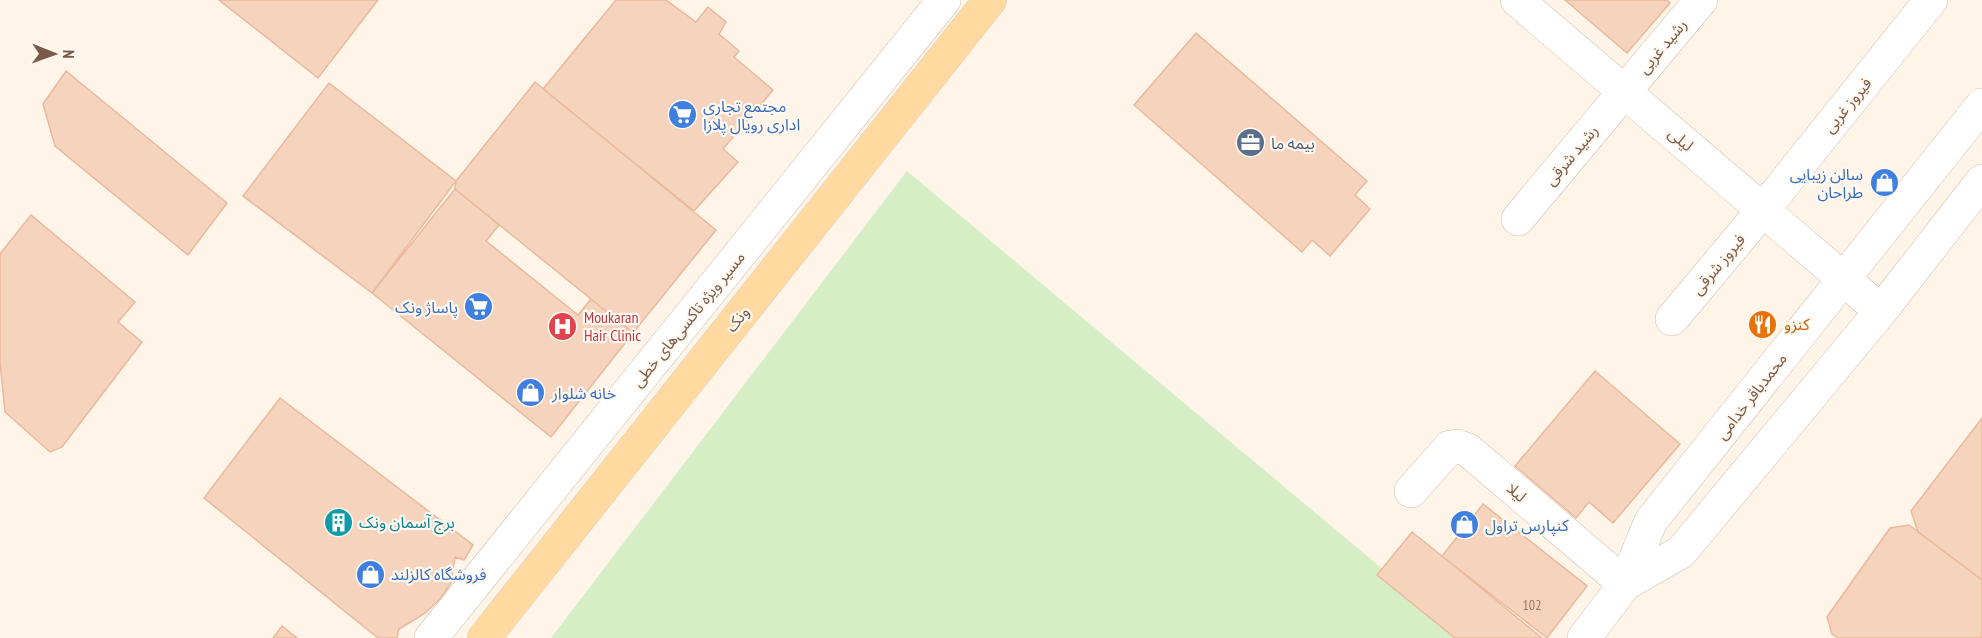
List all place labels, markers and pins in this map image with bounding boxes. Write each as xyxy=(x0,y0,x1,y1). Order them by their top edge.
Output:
place label: مجتمع تجاری اداری رویال پلازا xyxy=(703,96,800,135)
supermarket icon: مجتمع تجاری اداری رویال پلازا xyxy=(666,99,698,131)
office icon: بیمه ما xyxy=(1234,127,1266,159)
place label: بیمه ما xyxy=(1271,133,1315,153)
place label: سالن زیبایی طراحان xyxy=(1790,164,1863,202)
shop icon: سالن زیبایی طراحان xyxy=(1868,167,1900,199)
supermarket icon: پاساژ ونک xyxy=(463,291,495,323)
place label: پاساژ ونک xyxy=(395,297,458,318)
place label: Moukaran Hair Clinic xyxy=(584,307,641,345)
restaurant icon: کنزو xyxy=(1747,308,1779,340)
hospital icon: Moukaran Hair Clinic xyxy=(547,310,579,342)
place label: کنزو xyxy=(1784,314,1810,334)
shop icon: خانه شلوار xyxy=(515,377,547,409)
place label: خانه شلوار xyxy=(551,383,616,403)
building icon: برج آسمان ونک xyxy=(322,506,354,538)
shop icon: کنپارس تراول xyxy=(1448,509,1480,541)
place label: برج آسمان ونک xyxy=(359,512,455,535)
place label: کنپارس تراول xyxy=(1485,515,1569,536)
shop icon: فروشگاه کالزلند xyxy=(354,558,386,590)
place label: فروشگاه کالزلند xyxy=(391,564,486,584)

